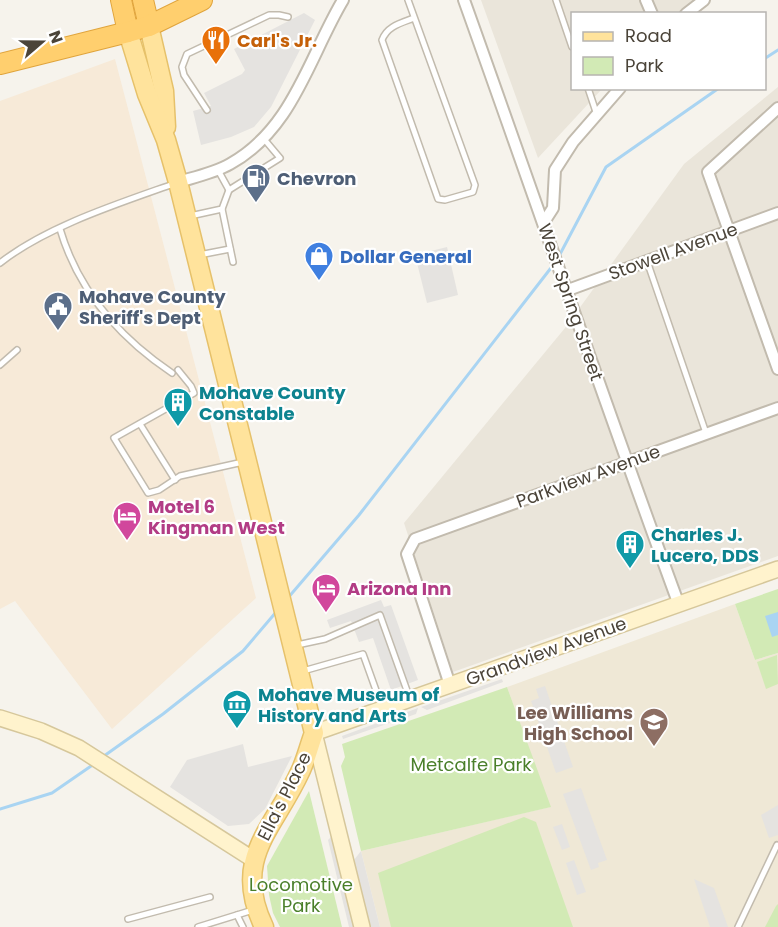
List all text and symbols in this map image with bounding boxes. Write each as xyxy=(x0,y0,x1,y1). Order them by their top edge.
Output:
north arrow xyxy=(12,12,72,72)
legend xyxy=(571,12,766,90)
text: Road xyxy=(625,23,672,48)
restaurant icon: Carl's Jr. xyxy=(200,24,232,66)
text: N xyxy=(43,27,68,47)
place label: Carl's Jr. xyxy=(237,28,317,53)
text: Park xyxy=(625,53,664,78)
fuel station icon: Chevron xyxy=(240,162,272,204)
place label: Chevron xyxy=(277,166,357,191)
street label: Stowell Avenue xyxy=(605,216,741,286)
street label: West Spring Street xyxy=(532,220,610,384)
shop icon: Dollar General xyxy=(303,240,335,282)
place label: Dollar General xyxy=(340,244,472,269)
place label: Mohave County Sheriff's Dept xyxy=(79,284,226,330)
public building icon: Mohave County Sheriff's Dept xyxy=(42,290,74,332)
place label: Mohave County Constable xyxy=(199,380,346,426)
building icon: Mohave County Constable xyxy=(162,386,194,428)
street label: Parkview Avenue xyxy=(513,438,663,514)
place label: Motel 6 Kingman West xyxy=(148,494,285,540)
hotel icon: Motel 6 Kingman West xyxy=(111,500,143,542)
place label: Charles J. Lucero, DDS xyxy=(651,522,759,568)
building icon: Charles J. Lucero, DDS xyxy=(614,528,646,570)
hotel icon: Arizona Inn xyxy=(310,572,342,614)
place label: Arizona Inn xyxy=(347,576,451,601)
street label: Grandview Avenue xyxy=(462,610,630,692)
place label: Mohave Museum of History and Arts xyxy=(258,682,440,728)
museum icon: Mohave Museum of History and Arts xyxy=(221,688,253,730)
place label: Lee Williams High School xyxy=(517,700,633,746)
school or university icon: Lee Williams High School xyxy=(638,706,670,748)
street label: Ella's Place xyxy=(251,747,317,845)
park label: Metcalfe Park xyxy=(410,752,532,777)
park label: Locomotive Park xyxy=(249,872,353,918)

